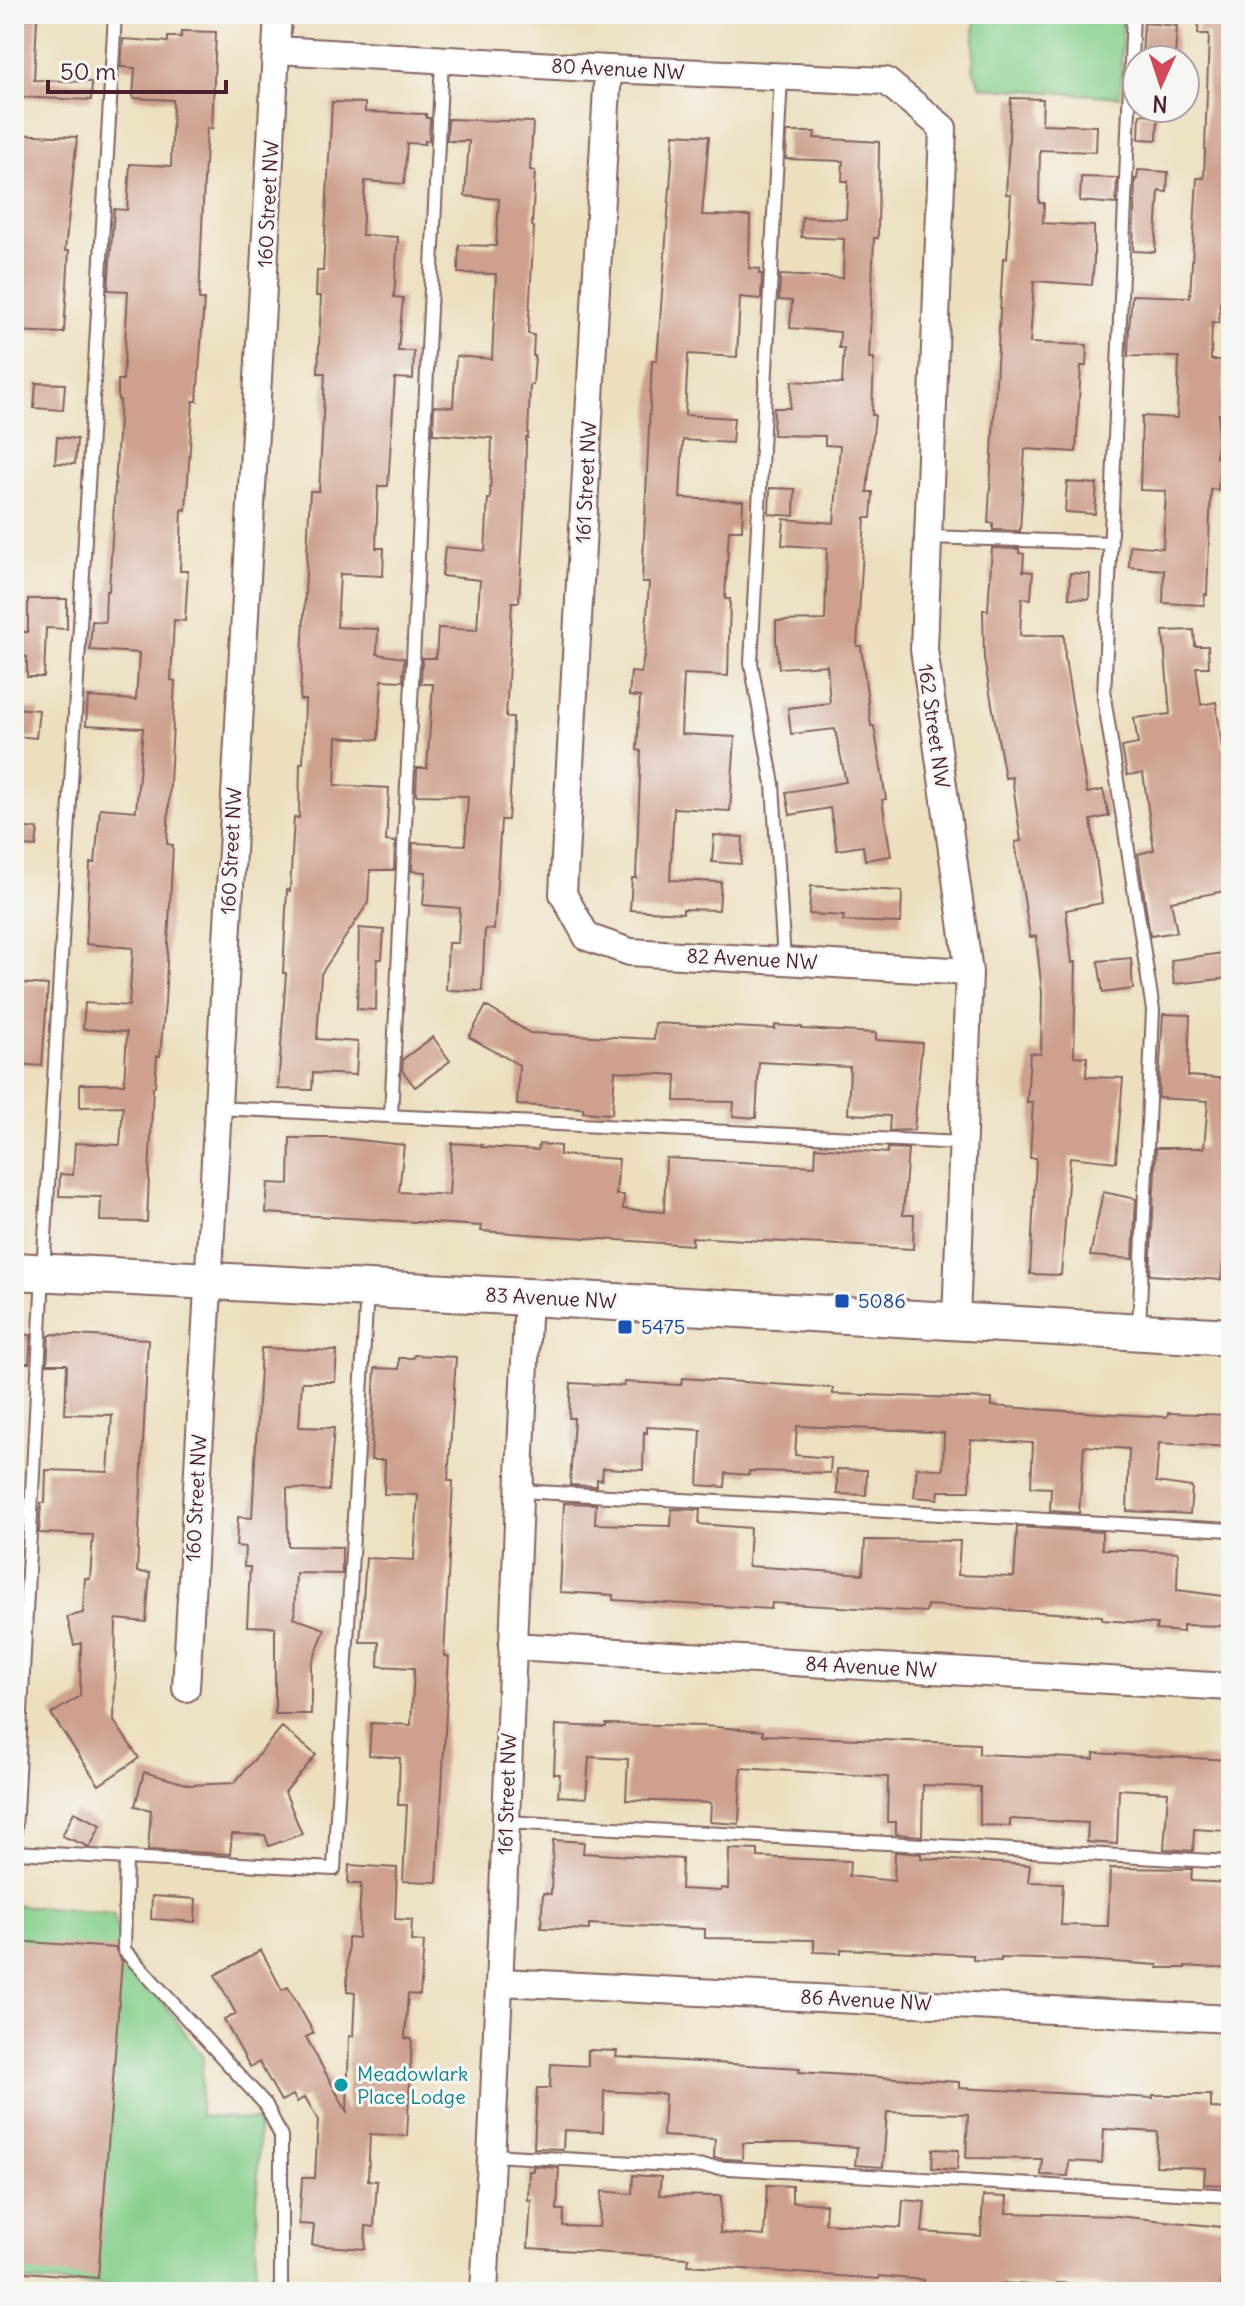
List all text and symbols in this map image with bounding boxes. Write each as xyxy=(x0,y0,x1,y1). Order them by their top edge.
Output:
scale bar xyxy=(48,44,226,94)
north arrow xyxy=(1121,44,1201,124)
street label: 80 Avenue NW xyxy=(551,53,685,84)
text: 50 m xyxy=(60,56,116,86)
text: N xyxy=(1152,90,1168,118)
street label: 160 Street NW xyxy=(252,140,283,268)
street label: 161 Street NW xyxy=(570,420,601,544)
street label: 162 Street NW xyxy=(913,662,956,790)
street label: 160 Street NW xyxy=(215,787,246,915)
street label: 82 Avenue NW xyxy=(686,943,818,974)
street label: 83 Avenue NW xyxy=(485,1282,617,1313)
place label: 5086 xyxy=(858,1288,906,1313)
marker: 5086 xyxy=(833,1292,851,1310)
place label: 5475 xyxy=(641,1314,685,1339)
marker: 5475 xyxy=(616,1318,634,1336)
street label: 160 Street NW xyxy=(180,1434,211,1562)
street label: 84 Avenue NW xyxy=(805,1651,937,1682)
street label: 161 Street NW xyxy=(492,1732,521,1856)
street label: 86 Avenue NW xyxy=(800,1984,932,2015)
place label: Meadowlark Place Lodge xyxy=(357,2061,468,2109)
marker: Meadowlark Place Lodge xyxy=(332,2076,350,2094)

